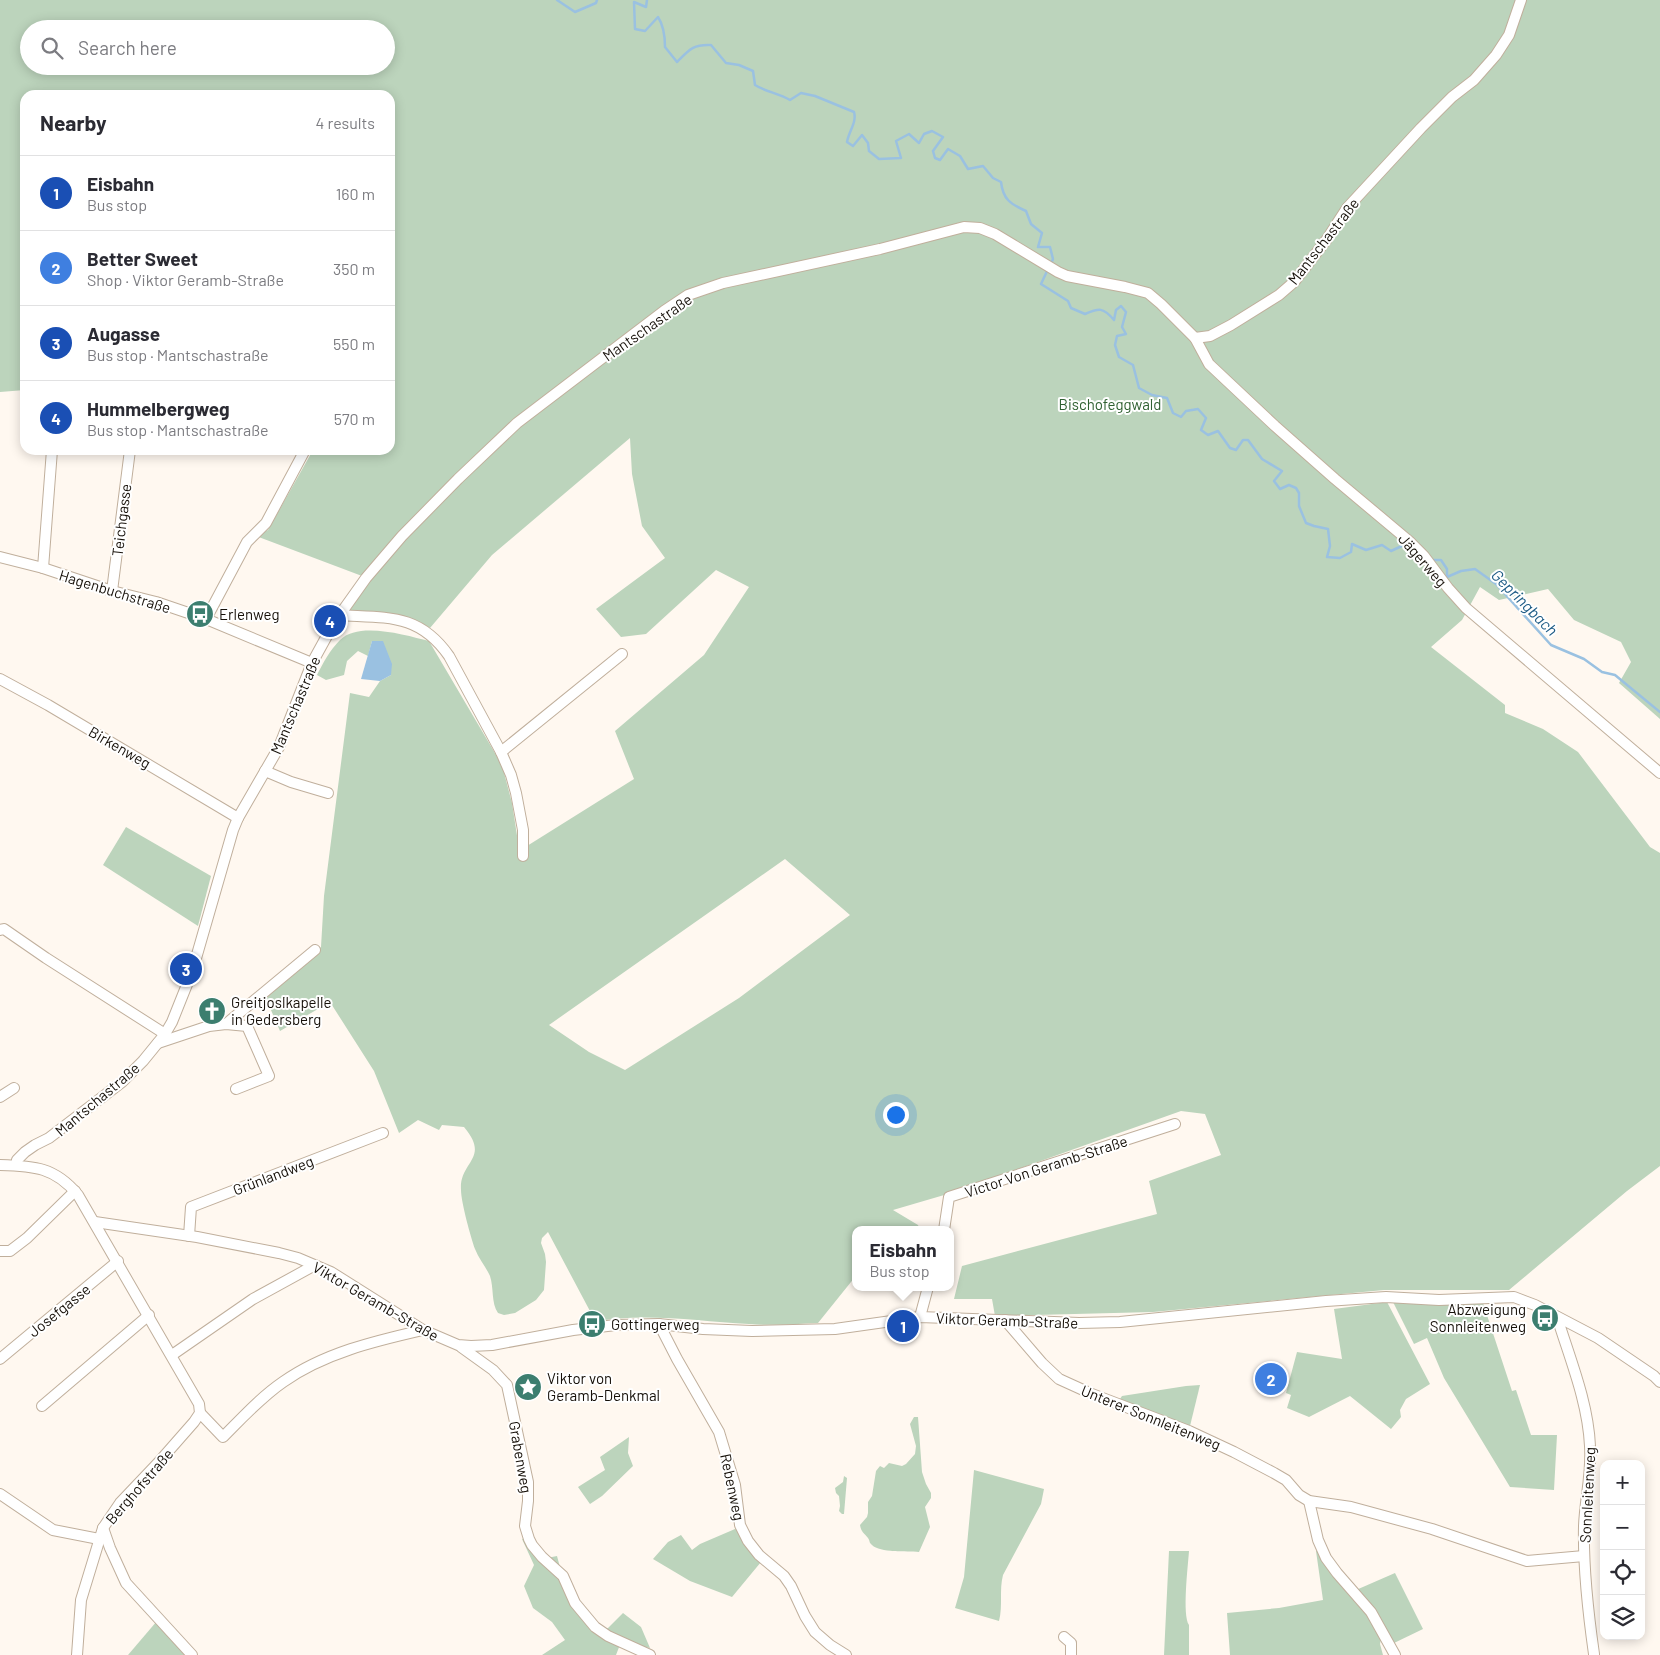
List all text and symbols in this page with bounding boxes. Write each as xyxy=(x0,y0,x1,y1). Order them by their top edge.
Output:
search box xyxy=(20,20,395,75)
icon: search xyxy=(38,34,66,62)
text: Search here xyxy=(78,36,177,59)
text: Nearby xyxy=(40,110,106,135)
text: 4 results xyxy=(315,113,375,132)
text: Eisbahn xyxy=(87,172,154,195)
text: 1 xyxy=(53,184,59,203)
text: 160 m xyxy=(336,184,375,203)
street label: Mantschastraße xyxy=(1284,194,1362,288)
text: Bus stop xyxy=(87,195,147,214)
text: Better Sweet xyxy=(87,247,198,270)
text: 2 xyxy=(52,259,60,278)
text: 350 m xyxy=(333,259,375,278)
text: Shop · Viktor Geramb-Straße xyxy=(87,270,284,289)
street label: Mantschastraße xyxy=(599,290,695,364)
text: Augasse xyxy=(87,322,160,345)
text: 3 xyxy=(52,334,60,353)
text: 550 m xyxy=(333,334,375,353)
text: Bus stop · Mantschastraße xyxy=(87,345,269,364)
park label: Bischofeggwald xyxy=(1059,395,1161,413)
text: Hummelbergweg xyxy=(87,397,230,420)
text: 4 xyxy=(51,409,61,428)
text: 570 m xyxy=(334,409,375,428)
text: Bus stop · Mantschastraße xyxy=(87,420,269,439)
street label: Teichgasse xyxy=(108,483,134,557)
street label: Jägerweg xyxy=(1395,530,1451,590)
street label: Hagenbuchstraße xyxy=(57,565,173,617)
water label: Gepringbach xyxy=(1488,565,1562,639)
bus stop icon: Erlenweg xyxy=(185,599,215,629)
pin: 4 xyxy=(314,602,346,640)
place label: Erlenweg xyxy=(219,605,280,623)
street label: Mantschastraße xyxy=(266,653,324,757)
street label: Birkenweg xyxy=(86,722,154,772)
pin: 3 xyxy=(170,950,202,988)
place label: Greitjoslkapelle in Gedersberg xyxy=(231,993,332,1028)
church icon: Greitjoslkapelle in Gedersberg xyxy=(197,996,227,1026)
street label: Mantschastraße xyxy=(51,1058,143,1140)
your location xyxy=(883,1102,909,1128)
street label: Victor Von Geramb-Straße xyxy=(962,1131,1130,1201)
street label: Grünlandweg xyxy=(230,1151,316,1199)
popup xyxy=(852,1226,954,1291)
text: Eisbahn xyxy=(869,1238,937,1261)
street label: Viktor Geramb-Straße xyxy=(310,1258,442,1344)
text: Bus stop xyxy=(869,1261,930,1280)
street label: Josefgasse xyxy=(24,1280,94,1340)
place label: Abzweigung Sonnleitenweg xyxy=(1430,1300,1526,1335)
bus stop icon: Abzweigung Sonnleitenweg xyxy=(1530,1303,1560,1333)
pin: 1 xyxy=(887,1307,919,1345)
bus stop icon: Gottingerweg xyxy=(577,1309,607,1339)
street label: Viktor Geramb-Straße xyxy=(936,1309,1078,1331)
place label: Gottingerweg xyxy=(611,1315,700,1333)
pin: 2 xyxy=(1255,1360,1287,1398)
place label: Viktor von Geramb-Denkmal xyxy=(547,1369,660,1404)
place icon: Viktor von Geramb-Denkmal xyxy=(513,1372,543,1402)
street label: Unterer Sonnleitenweg xyxy=(1079,1381,1223,1453)
street label: Grabenweg xyxy=(506,1420,536,1494)
street label: Berghofstraße xyxy=(101,1445,177,1527)
street label: Sonnleitenweg xyxy=(1575,1447,1599,1543)
street label: Rebenweg xyxy=(717,1452,749,1522)
map controls xyxy=(1600,1460,1645,1640)
button: + xyxy=(1600,1460,1645,1505)
button: − xyxy=(1600,1505,1645,1550)
button: locate xyxy=(1600,1550,1645,1595)
button: layers xyxy=(1600,1595,1645,1640)

